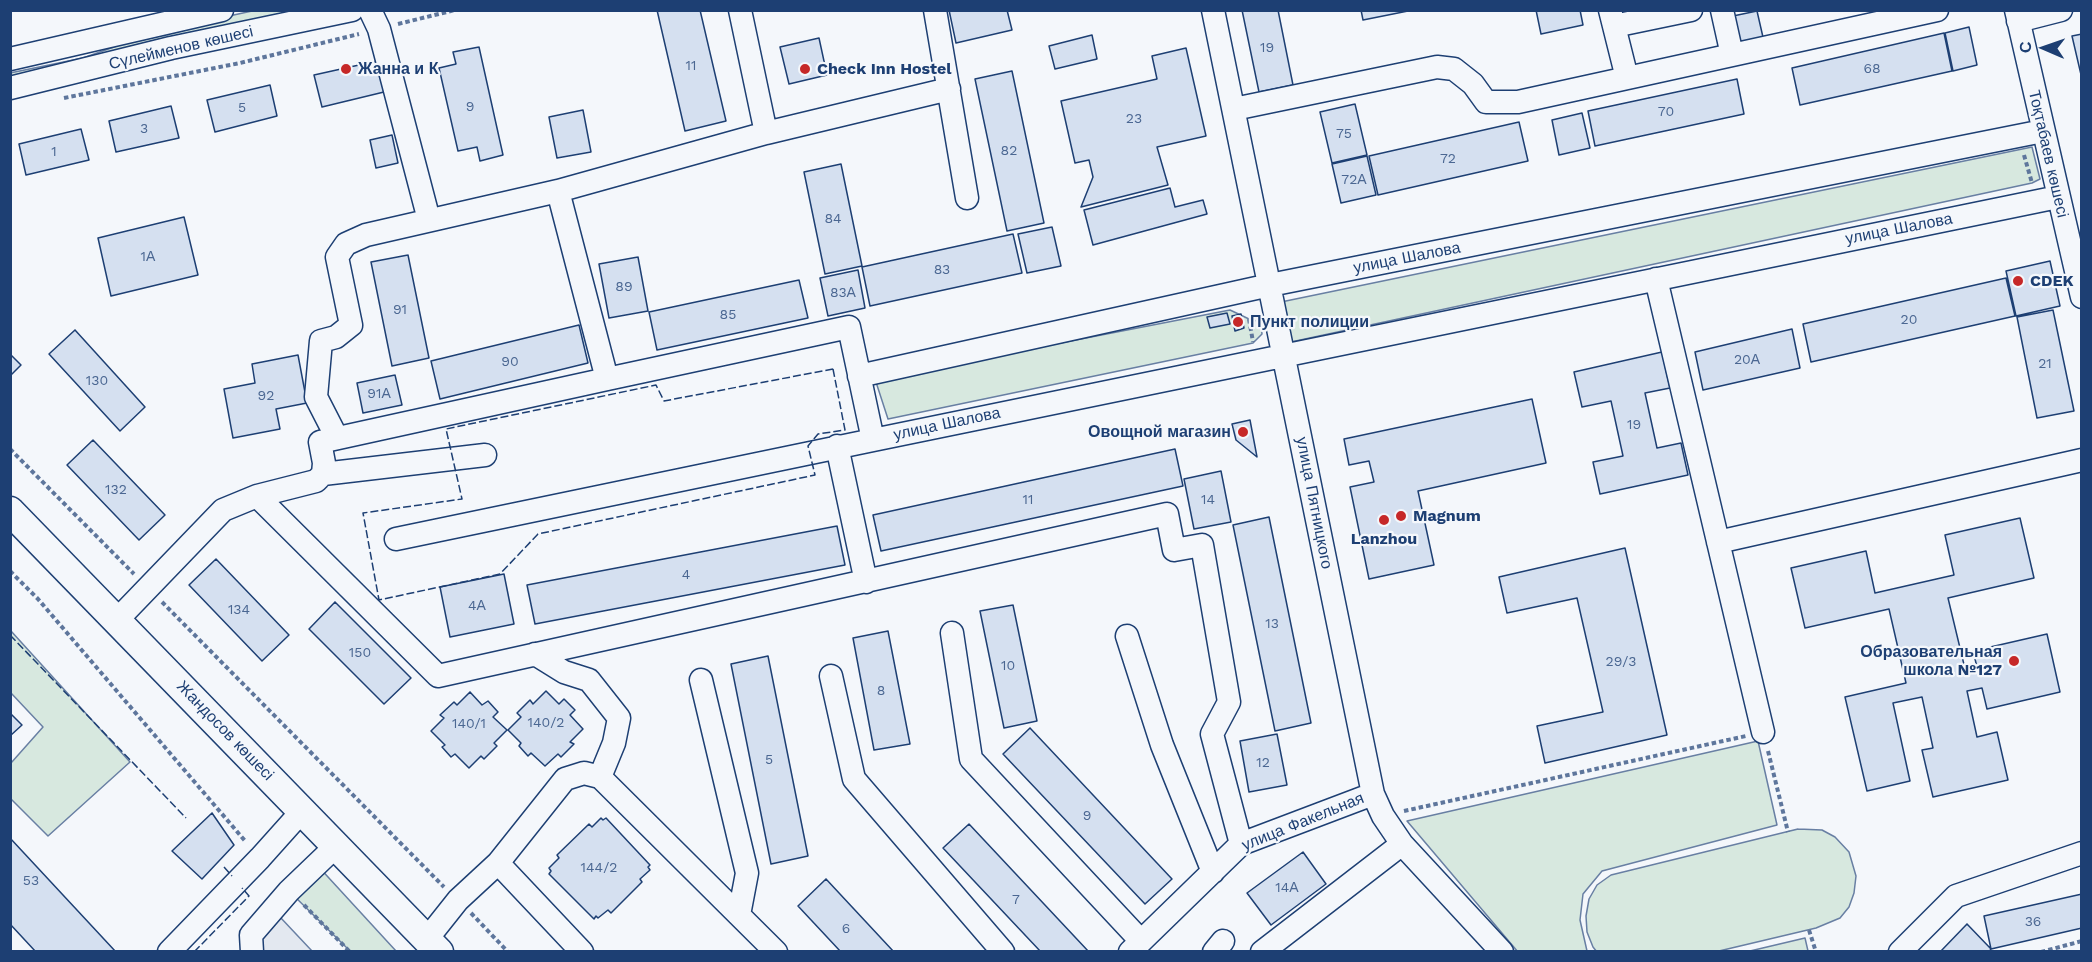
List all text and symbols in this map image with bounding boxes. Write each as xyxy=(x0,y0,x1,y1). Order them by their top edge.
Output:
north arrow xyxy=(2014,18,2074,78)
street label: Сүлейменов көшесі xyxy=(107,22,255,74)
house number: 19 xyxy=(1260,40,1274,56)
text: С xyxy=(2016,41,2035,53)
house number: 11 xyxy=(686,58,696,74)
place label: Жанна и К xyxy=(358,59,439,79)
place label: Check Inn Hostel xyxy=(817,59,952,79)
house number: 68 xyxy=(1863,61,1881,77)
marker: Жанна и К xyxy=(339,62,353,76)
marker: Check Inn Hostel xyxy=(798,62,812,76)
street label: Тоқтабаев көшесі xyxy=(2024,88,2072,220)
house number: 9 xyxy=(466,99,474,115)
house number: 5 xyxy=(238,100,246,116)
house number: 70 xyxy=(1658,104,1674,120)
house number: 23 xyxy=(1126,111,1142,127)
house number: 3 xyxy=(140,121,148,137)
house number: 75 xyxy=(1336,126,1352,142)
house number: 82 xyxy=(1001,143,1017,159)
house number: 1 xyxy=(51,144,57,160)
house number: 72 xyxy=(1440,151,1456,167)
house number: 72А xyxy=(1341,172,1367,188)
street label: улица Шалова xyxy=(1844,209,1954,249)
house number: 84 xyxy=(824,211,842,227)
street label: улица Шалова xyxy=(1352,238,1462,278)
house number: 1А xyxy=(141,249,155,265)
house number: 83 xyxy=(934,262,950,278)
place label: CDEK xyxy=(2030,271,2074,291)
marker: CDEK xyxy=(2011,274,2025,288)
house number: 89 xyxy=(615,279,633,295)
house number: 83А xyxy=(830,285,856,301)
house number: 91 xyxy=(393,302,407,318)
house number: 85 xyxy=(720,307,736,323)
place label: Пункт полиции xyxy=(1250,312,1369,332)
house number: 20 xyxy=(1901,312,1917,328)
marker: Пункт полиции xyxy=(1231,315,1245,329)
house number: 20А xyxy=(1734,352,1760,368)
house number: 90 xyxy=(501,354,519,370)
house number: 21 xyxy=(2038,356,2052,372)
house number: 130 xyxy=(86,373,108,389)
house number: 91А xyxy=(367,386,391,402)
house number: 92 xyxy=(258,388,274,404)
street label: улица Шалова xyxy=(892,403,1002,445)
house number: 19 xyxy=(1627,417,1641,433)
place label: Овощной магазин xyxy=(1088,422,1231,442)
marker: Овощной магазин xyxy=(1236,425,1250,439)
street label: улица Пятницкого xyxy=(1292,435,1336,571)
house number: 132 xyxy=(105,482,127,498)
house number: 11 xyxy=(1023,492,1033,508)
house number: 14 xyxy=(1201,492,1215,508)
place label: Magnum xyxy=(1413,506,1481,526)
marker: Magnum xyxy=(1394,509,1408,523)
marker: Lanzhou xyxy=(1377,513,1391,527)
place label: Lanzhou xyxy=(1351,529,1417,549)
house number: 4 xyxy=(682,567,690,583)
house number: 4А xyxy=(468,598,486,614)
house number: 134 xyxy=(228,602,250,618)
house number: 13 xyxy=(1265,616,1279,632)
place label: Образовательная школа №127 xyxy=(1860,642,2002,680)
house number: 150 xyxy=(349,645,371,661)
house number: 29/3 xyxy=(1606,654,1636,670)
marker: Образовательная школа №127 xyxy=(2007,654,2021,668)
house number: 10 xyxy=(1001,658,1015,674)
street label: Жандосов көшесі xyxy=(173,677,277,785)
house number: 8 xyxy=(877,683,885,699)
house number: 140/2 xyxy=(528,715,564,731)
house number: 140/1 xyxy=(452,716,486,732)
house number: 5 xyxy=(765,752,773,768)
house number: 12 xyxy=(1256,755,1270,771)
street label: улица Факельная xyxy=(1239,789,1367,855)
house number: 9 xyxy=(1083,808,1091,824)
house number: 144/2 xyxy=(581,860,617,876)
house number: 53 xyxy=(23,873,39,889)
house number: 14А xyxy=(1275,880,1299,896)
house number: 7 xyxy=(1012,892,1020,908)
house number: 36 xyxy=(2025,914,2041,930)
house number: 6 xyxy=(842,921,850,937)

